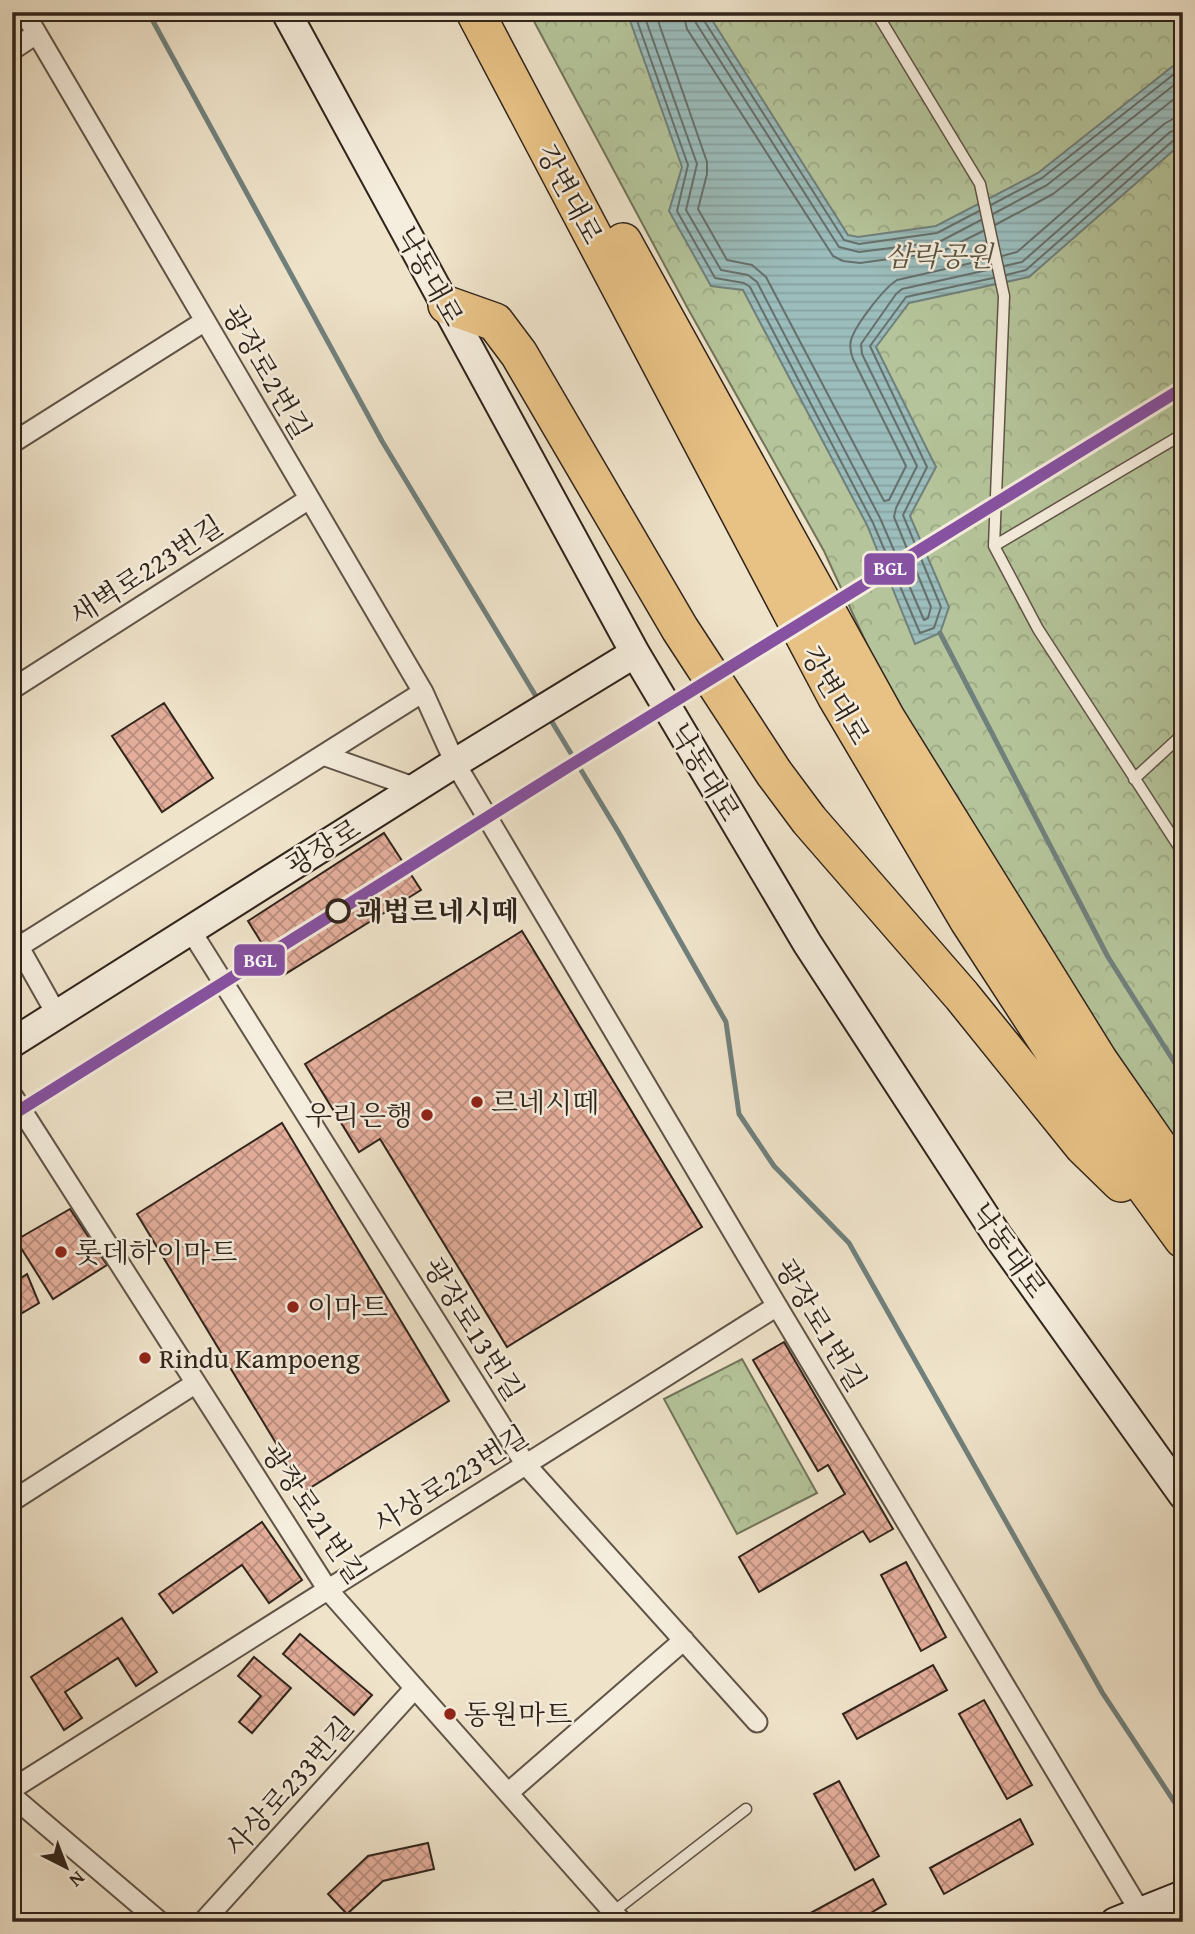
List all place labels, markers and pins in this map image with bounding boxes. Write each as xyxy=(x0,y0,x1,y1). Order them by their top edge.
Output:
place label: 괘법르네시떼 xyxy=(356,890,518,931)
marker: 괘법르네시떼 xyxy=(326,899,350,923)
place label: 르네시떼 xyxy=(491,1081,599,1122)
place label: 우리은행 xyxy=(305,1094,413,1135)
marker: 르네시떼 xyxy=(469,1094,485,1110)
marker: 우리은행 xyxy=(419,1107,435,1123)
place label: 롯데하이마트 xyxy=(75,1231,237,1272)
marker: 롯데하이마트 xyxy=(53,1244,69,1260)
place label: 이마트 xyxy=(307,1286,388,1327)
marker: 이마트 xyxy=(285,1299,301,1315)
place label: Rindu Kampoeng xyxy=(159,1337,360,1378)
marker: Rindu Kampoeng xyxy=(137,1350,153,1366)
place label: 동원마트 xyxy=(464,1693,572,1734)
marker: 동원마트 xyxy=(442,1706,458,1722)

